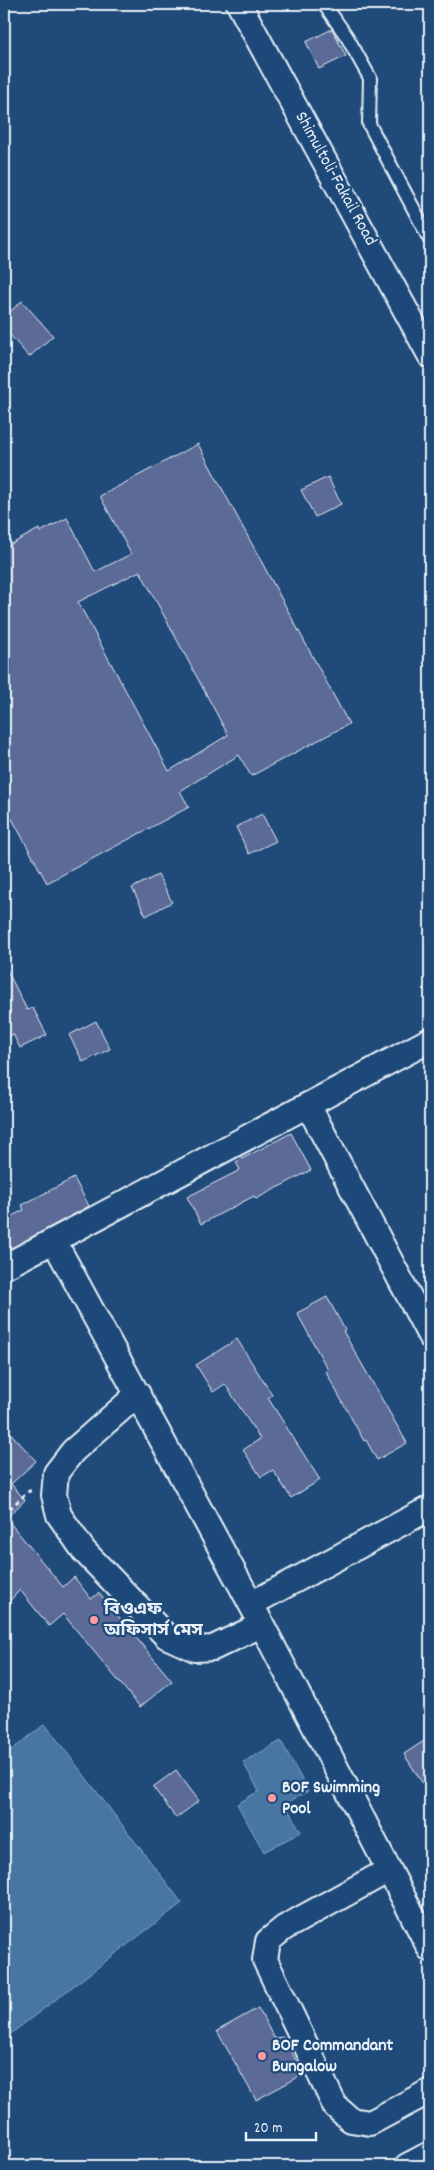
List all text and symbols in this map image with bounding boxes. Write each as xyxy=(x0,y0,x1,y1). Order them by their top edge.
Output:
street label: Shimultoli-Fakail Road xyxy=(288,107,382,251)
place label: বিওএফ অফিসার্স মেস xyxy=(103,1598,203,1644)
marker: বিওএফ অফিসার্স মেস xyxy=(88,1614,100,1626)
place label: BOF Swimming Pool xyxy=(282,1776,380,1822)
marker: BOF Swimming Pool xyxy=(266,1792,278,1804)
place label: BOF Commandant Bungalow xyxy=(272,2034,394,2080)
marker: BOF Commandant Bungalow xyxy=(256,2050,268,2062)
scale bar xyxy=(246,2110,316,2142)
text: 20 m xyxy=(254,2118,282,2140)

